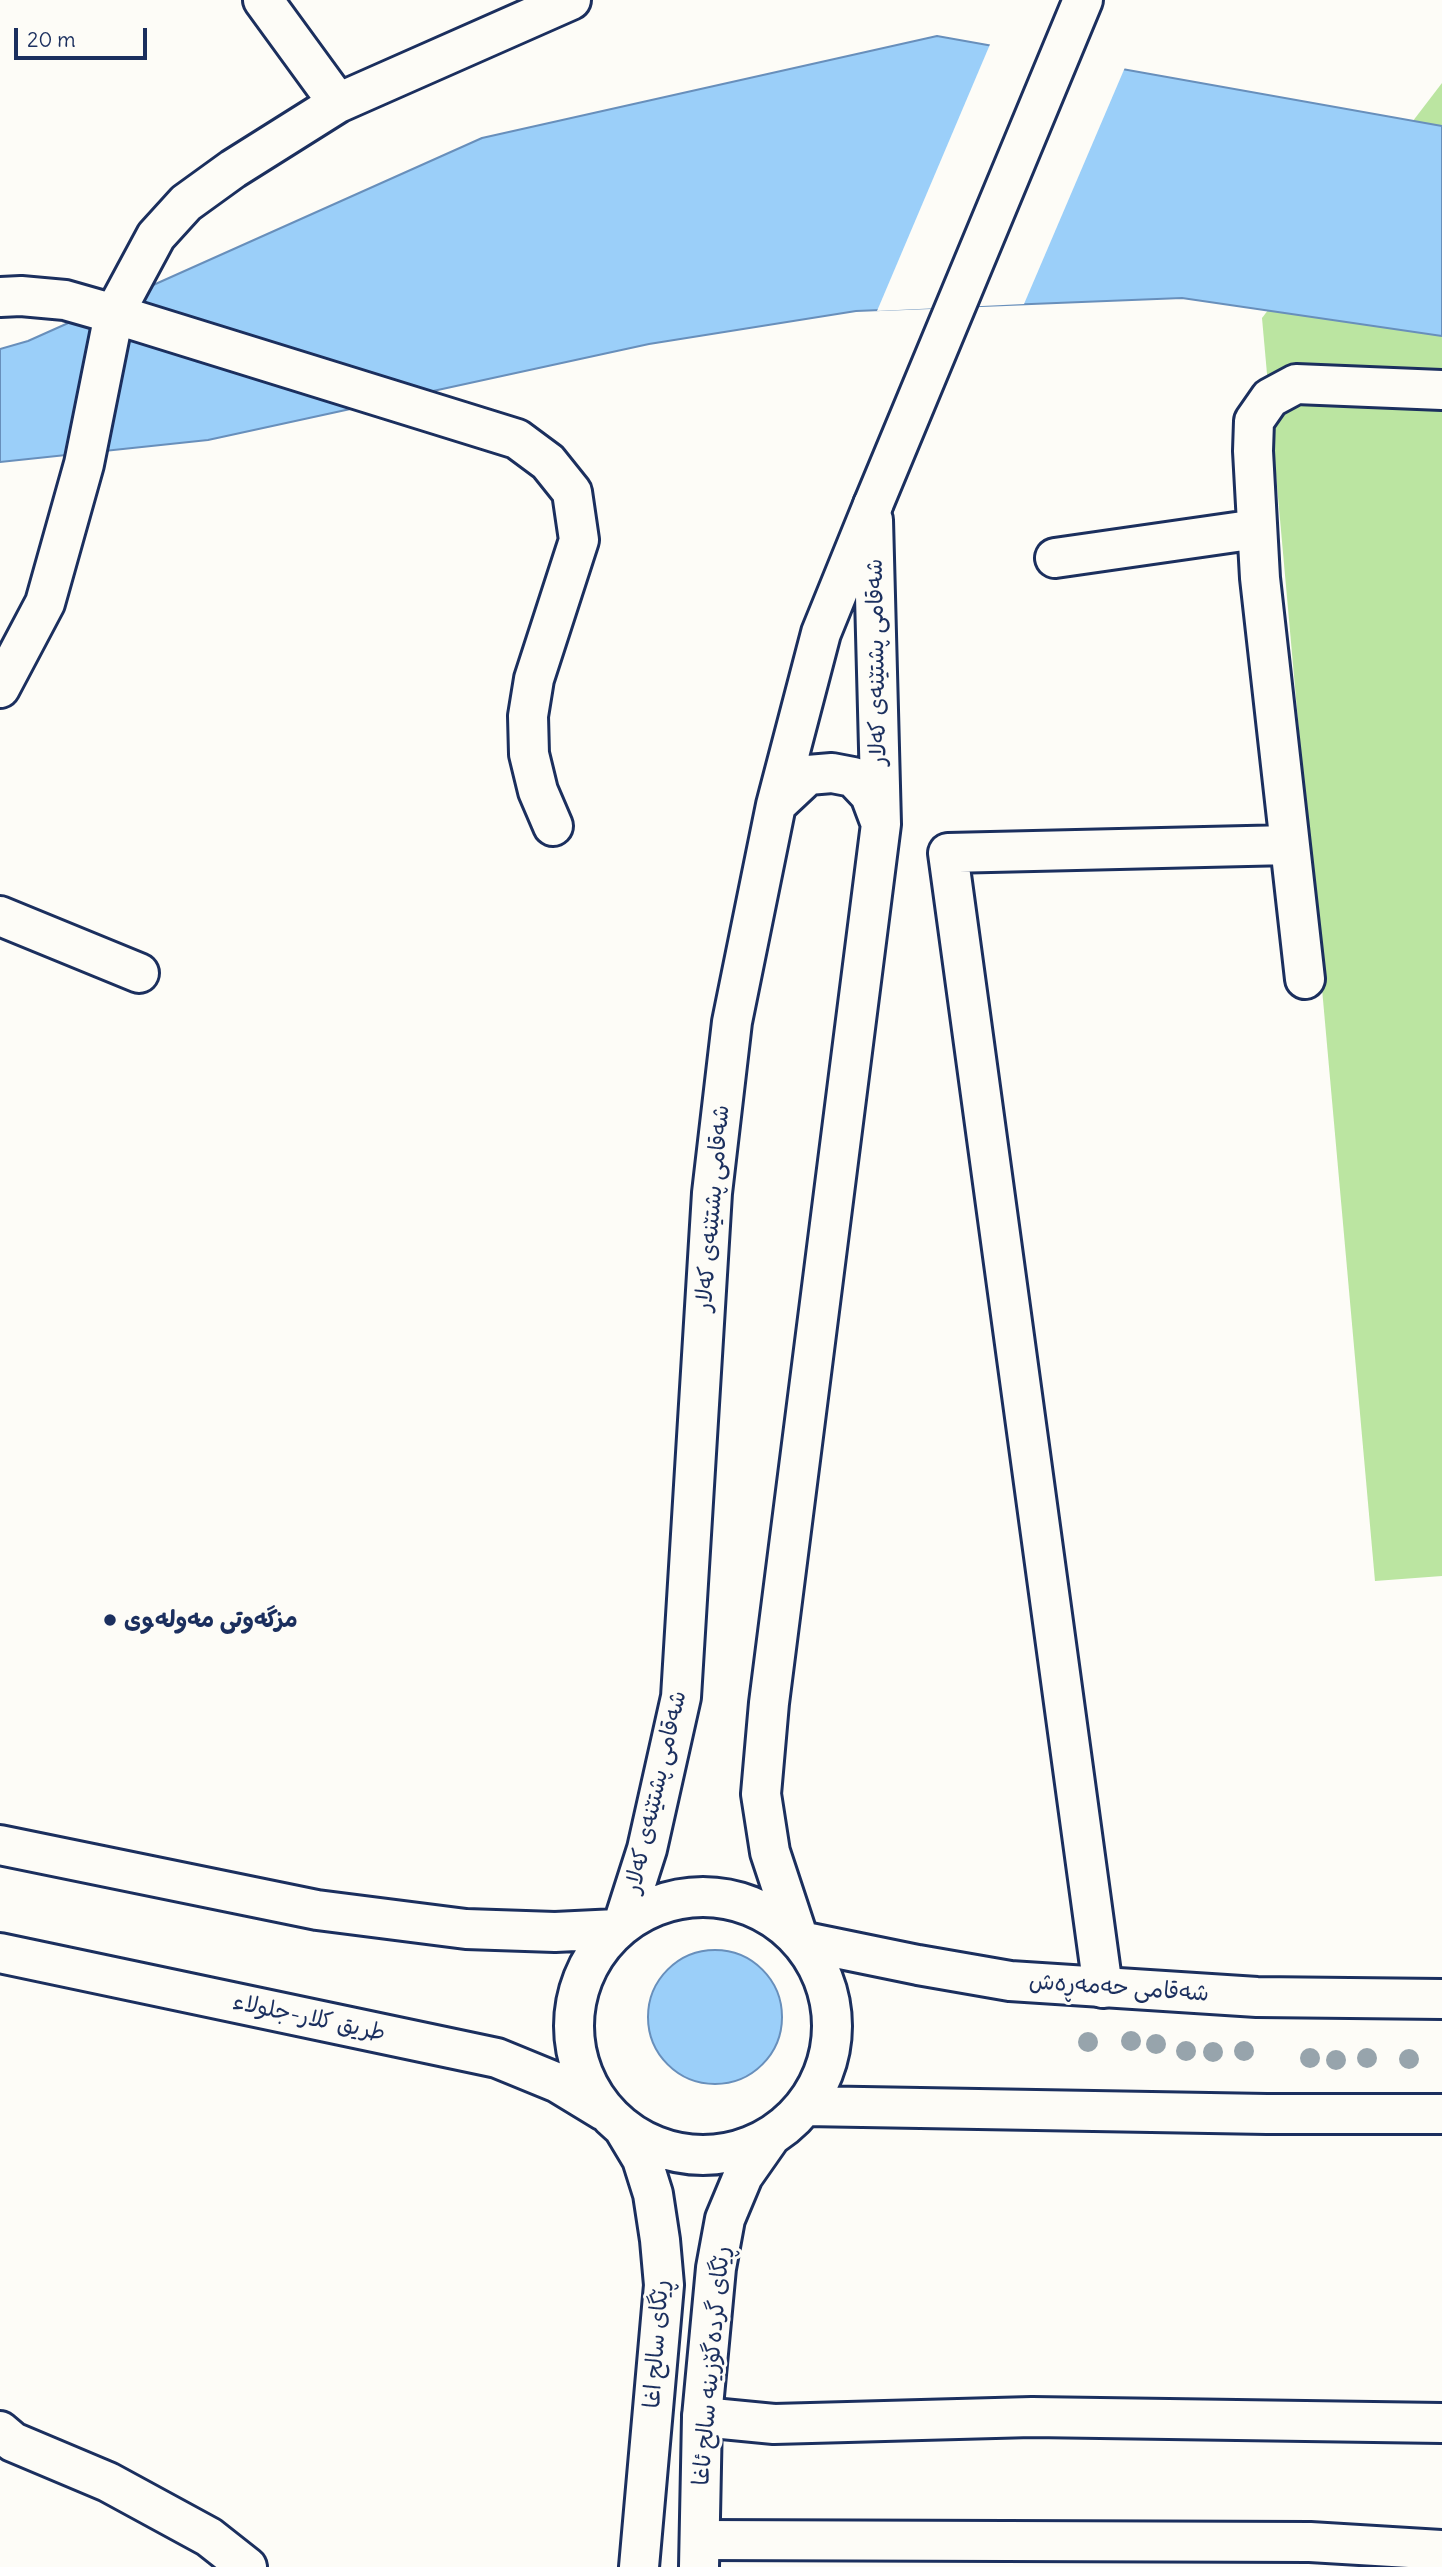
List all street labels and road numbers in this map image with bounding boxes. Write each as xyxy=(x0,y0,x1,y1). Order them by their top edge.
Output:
street label: شەقامی پشتێنەی کەلار xyxy=(861,558,893,766)
street label: شەقامی پشتێنەی کەلار xyxy=(690,1104,736,1312)
street label: شەقامی پشتێنەی کەلار xyxy=(619,1688,693,1896)
street label: شەقامی حەمەڕەش xyxy=(1028,1968,1210,2008)
street label: طريق كلار-جلولاء xyxy=(230,1988,388,2048)
street label: ڕێگای گردەگۆزینە سالح ئاغا xyxy=(688,2245,736,2487)
street label: ڕێگای سالح اغا xyxy=(639,2279,675,2409)

